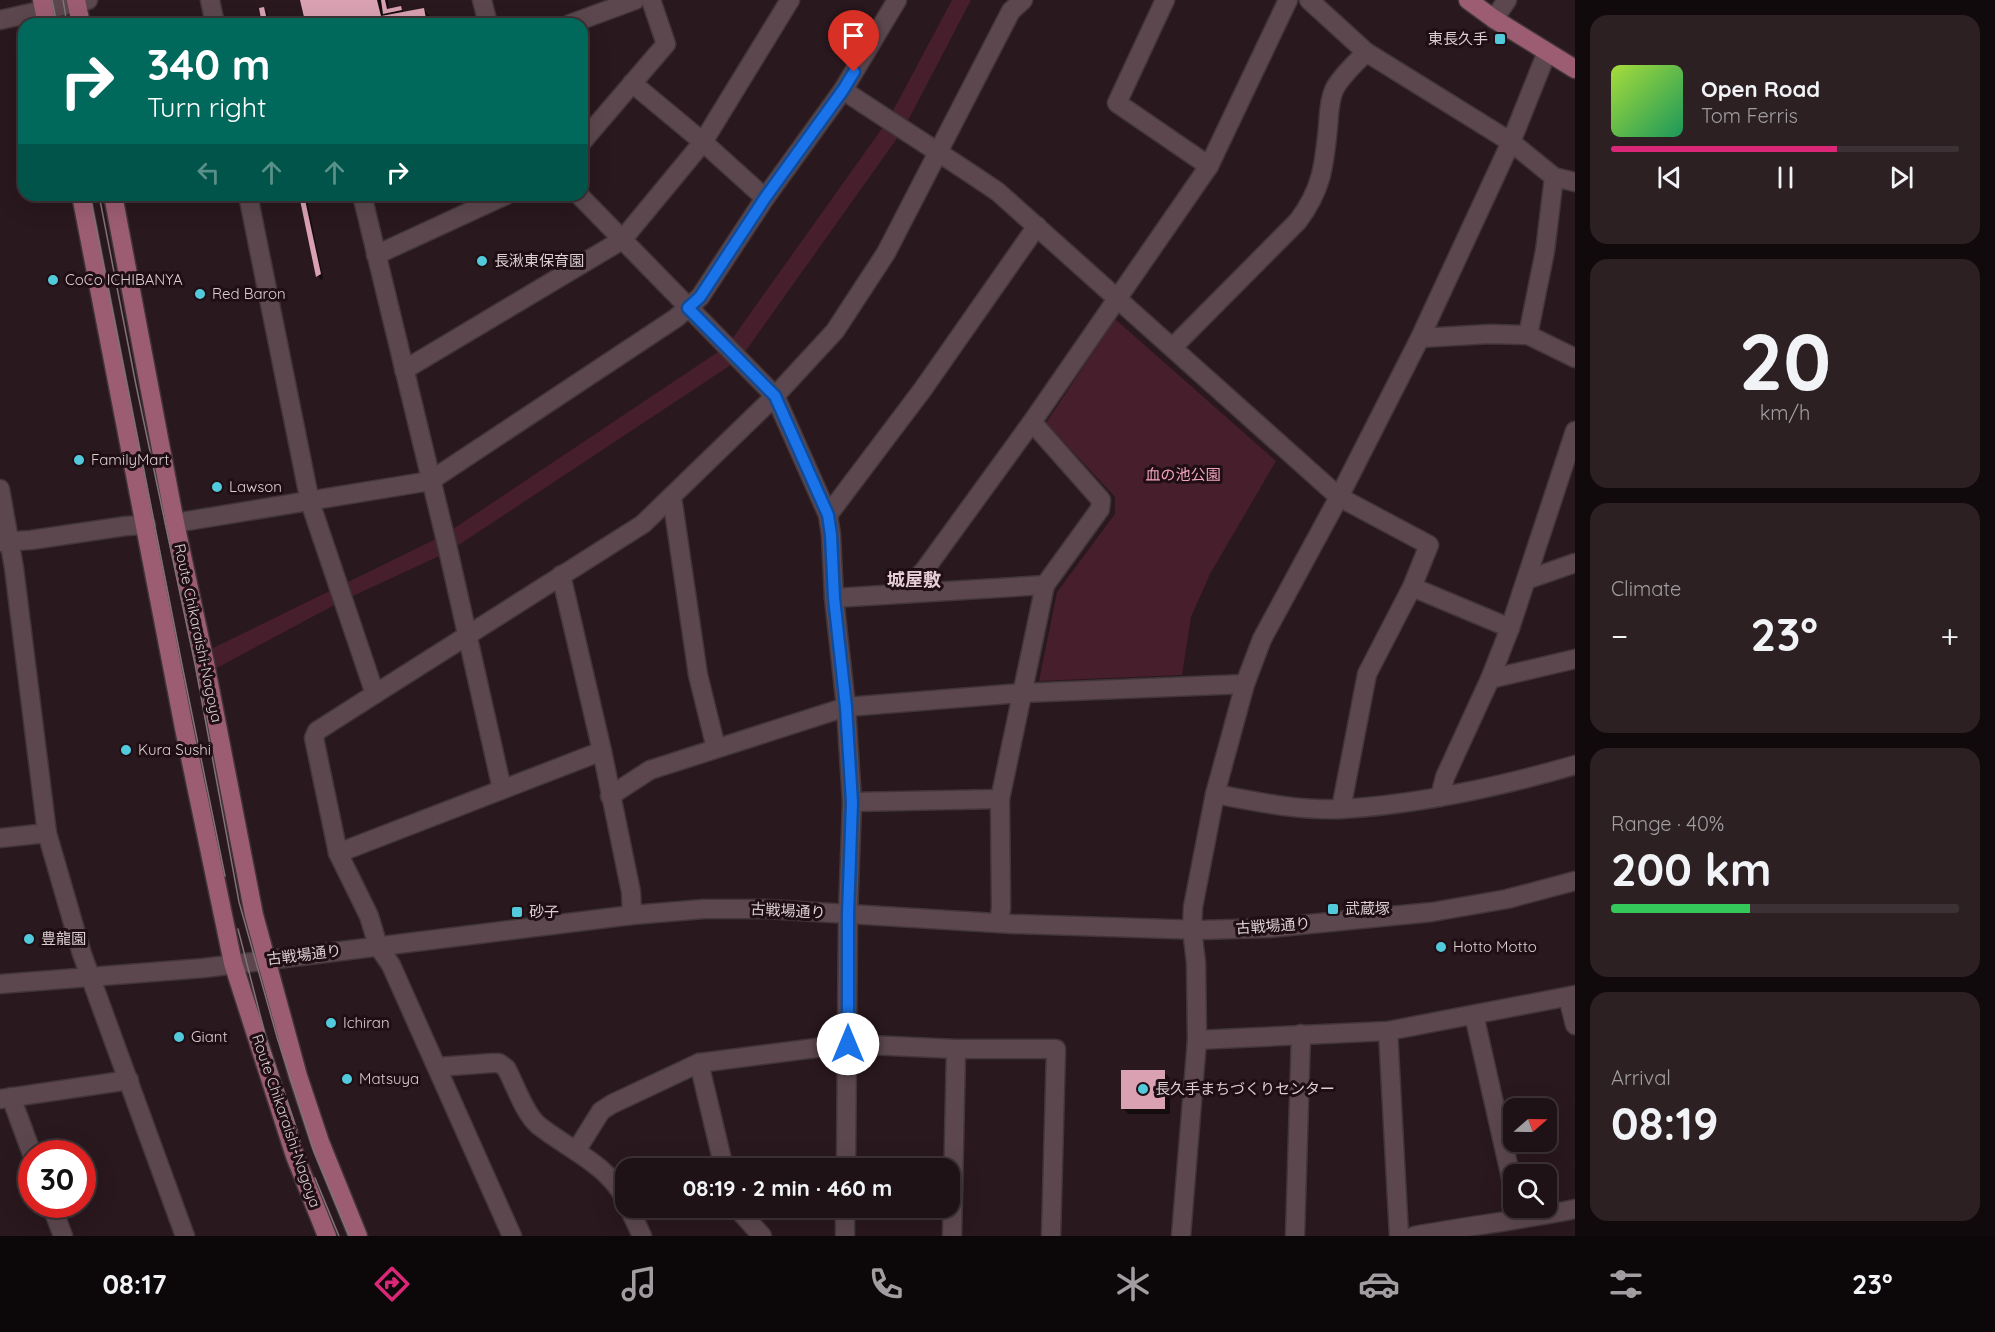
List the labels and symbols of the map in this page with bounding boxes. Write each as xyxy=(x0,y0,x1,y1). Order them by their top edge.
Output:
pin xyxy=(828,10,879,72)
place label: 東長久手 xyxy=(1428,29,1488,48)
marker: 東長久手 xyxy=(1493,32,1507,46)
place label: 長湫東保育園 xyxy=(494,251,584,270)
marker: 長湫東保育園 xyxy=(475,254,489,268)
place label: CoCo ICHIBANYA xyxy=(65,270,183,289)
marker: CoCo ICHIBANYA xyxy=(46,273,60,287)
place label: Red Baron xyxy=(212,284,286,303)
marker: Red Baron xyxy=(193,287,207,301)
place label: FamilyMart xyxy=(91,450,169,469)
marker: FamilyMart xyxy=(72,453,86,467)
park label: 血の池公園 xyxy=(1145,465,1221,484)
place label: Lawson xyxy=(229,477,282,496)
marker: Lawson xyxy=(210,480,224,494)
street label: Route Chikaraishi-Nagoya xyxy=(170,542,227,724)
district label: 城屋敷 xyxy=(887,568,941,591)
place label: Kura Sushi xyxy=(138,740,211,759)
marker: Kura Sushi xyxy=(119,743,133,757)
street label: 古戦場通り xyxy=(750,899,826,922)
place label: 武蔵塚 xyxy=(1345,899,1390,918)
place label: 砂子 xyxy=(529,902,559,921)
marker: 武蔵塚 xyxy=(1326,902,1340,916)
marker: 砂子 xyxy=(510,905,524,919)
street label: 古戦場通り xyxy=(1235,913,1311,938)
place label: 豊龍園 xyxy=(41,929,86,948)
marker: 豊龍園 xyxy=(22,932,36,946)
place label: Hotto Motto xyxy=(1453,937,1537,956)
marker: Hotto Motto xyxy=(1434,940,1448,954)
street label: 古戦場通り xyxy=(266,941,342,969)
position arrow xyxy=(816,1012,880,1076)
place label: Ichiran xyxy=(343,1013,390,1032)
marker: Ichiran xyxy=(324,1016,338,1030)
place label: Giant xyxy=(191,1027,227,1046)
marker: Giant xyxy=(172,1030,186,1044)
street label: Route Chikaraishi-Nagoya xyxy=(248,1032,325,1210)
place label: Matsuya xyxy=(359,1069,419,1088)
marker: Matsuya xyxy=(340,1072,354,1086)
place label: 長久手まちづくりセンター xyxy=(1155,1079,1335,1098)
marker: 長久手まちづくりセンター xyxy=(1136,1082,1150,1096)
north arrow xyxy=(1503,1098,1557,1152)
speed limit sign: 30 xyxy=(18,1140,96,1218)

